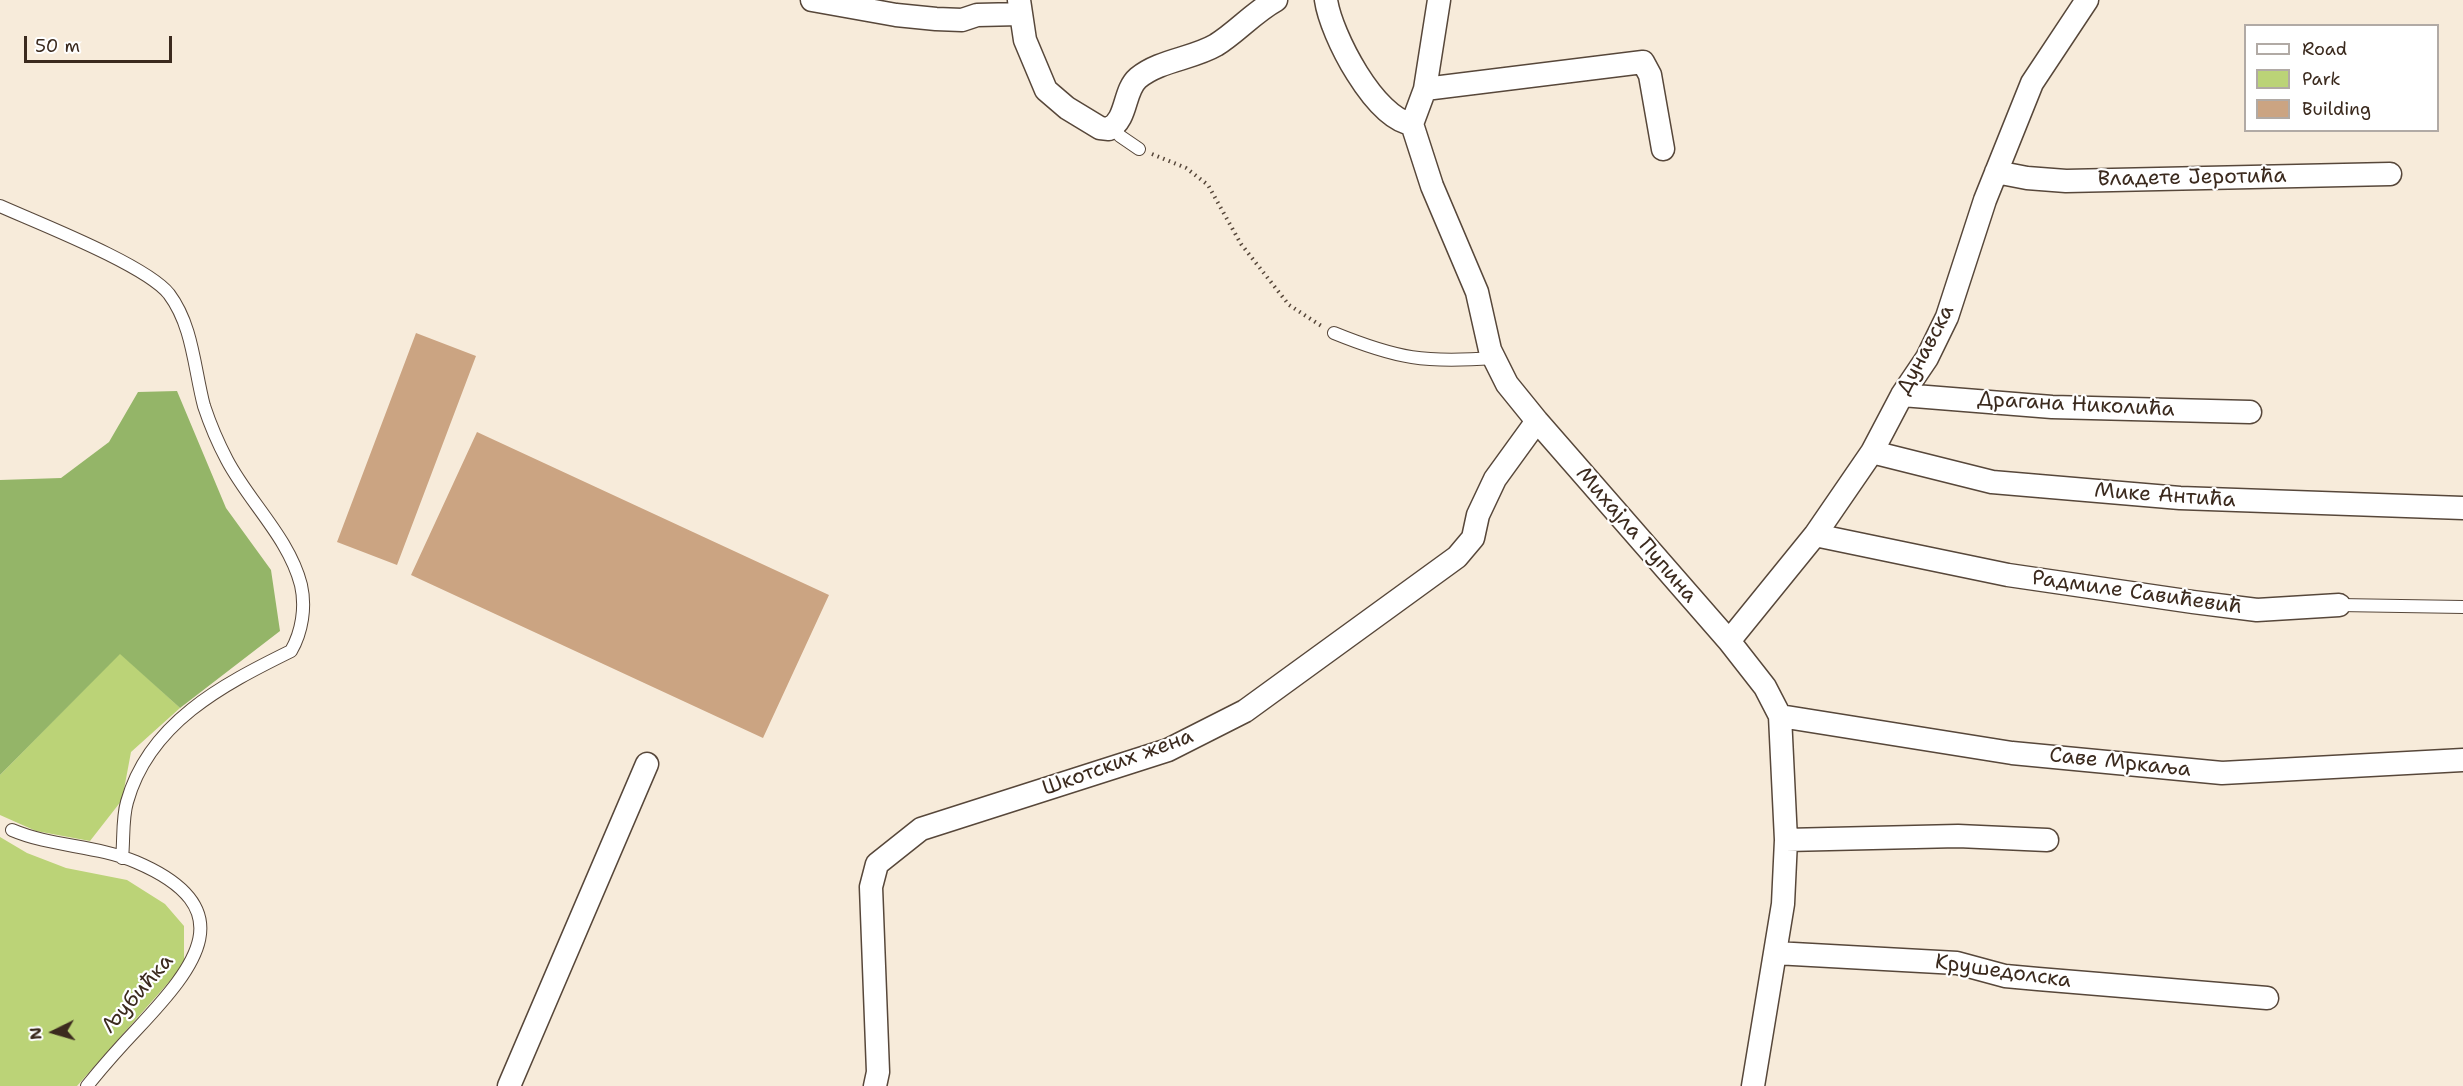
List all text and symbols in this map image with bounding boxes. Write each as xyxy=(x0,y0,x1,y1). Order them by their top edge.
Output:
scale bar xyxy=(27,24,176,62)
legend xyxy=(2244,24,2439,132)
text: 50 m xyxy=(35,34,80,58)
text: Road xyxy=(2302,37,2347,61)
text: Park xyxy=(2302,67,2341,91)
text: Building xyxy=(2302,97,2371,121)
street label: Владете Јеротића xyxy=(2097,164,2287,192)
street label: Дунавска xyxy=(1892,301,1960,399)
street label: Драгана Николића xyxy=(1977,387,2175,423)
street label: Михајла Пупина xyxy=(1570,462,1702,608)
street label: Мике Антића xyxy=(2094,478,2236,514)
street label: Радмиле Савићевић xyxy=(2030,566,2244,620)
street label: Шкотских жена xyxy=(1039,724,1197,802)
street label: Саве Мркаља xyxy=(2048,743,2192,783)
street label: Љубићка xyxy=(97,949,179,1039)
street label: Крушедолска xyxy=(1933,950,2073,994)
north arrow xyxy=(24,1002,84,1062)
text: N xyxy=(25,1026,47,1041)

